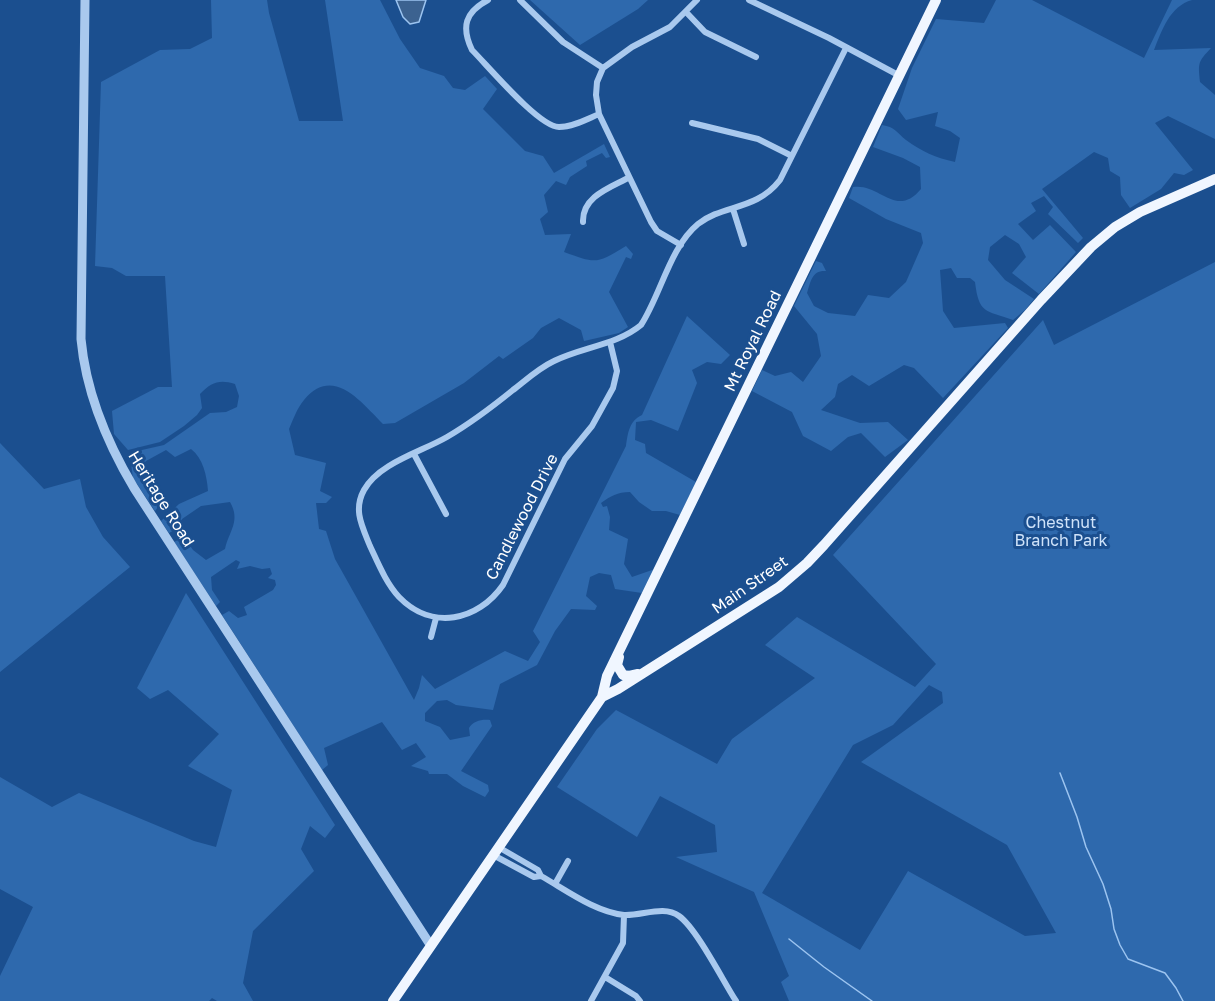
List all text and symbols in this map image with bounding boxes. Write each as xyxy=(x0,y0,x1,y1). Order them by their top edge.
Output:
street label: Mt Royal Road xyxy=(720,287,786,395)
street label: Heritage Road xyxy=(124,447,198,551)
street label: Candlewood Drive xyxy=(482,451,562,583)
park label: Chestnut Branch Park xyxy=(1015,513,1107,551)
street label: Main Street xyxy=(708,552,792,618)

